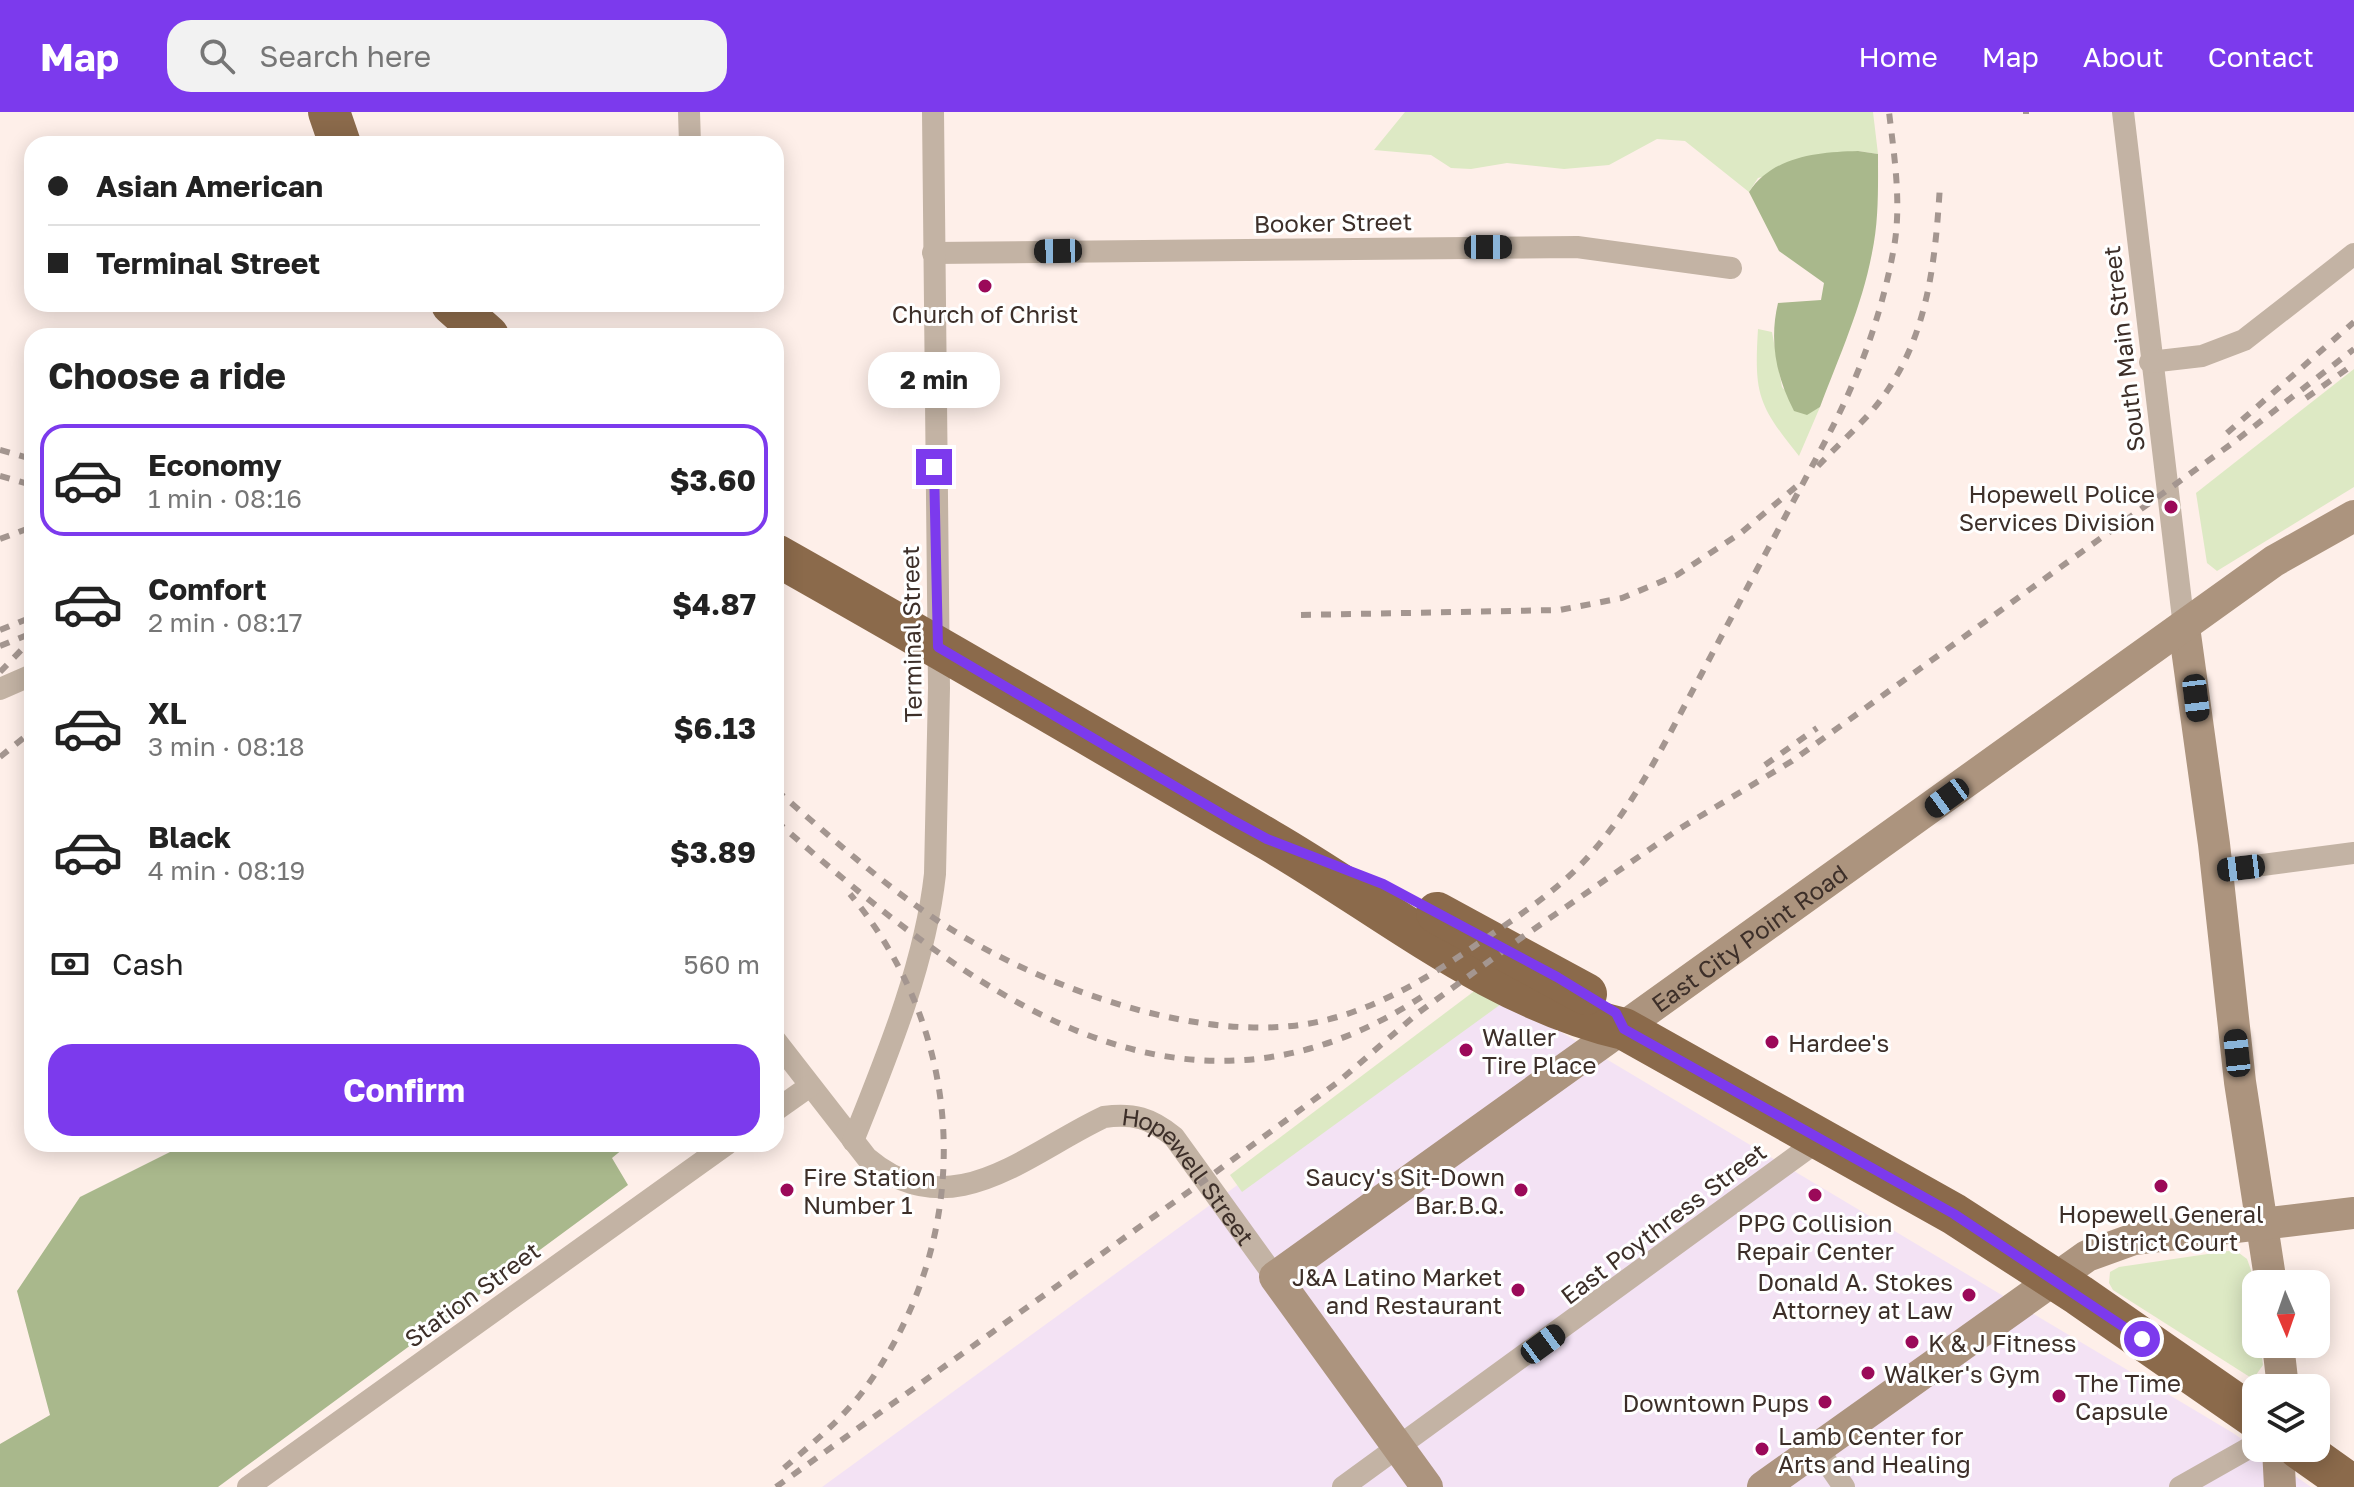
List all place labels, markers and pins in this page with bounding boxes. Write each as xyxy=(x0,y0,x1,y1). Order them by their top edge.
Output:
marker: Church of Christ xyxy=(976,277,994,295)
place label: Church of Christ xyxy=(892,299,1078,328)
place label: Hopewell Police Services Division xyxy=(1959,479,2155,536)
marker: Hopewell Police Services Division xyxy=(2162,498,2180,516)
place label: Waller Tire Place xyxy=(1482,1022,1596,1079)
place label: Hardee's xyxy=(1788,1028,1889,1057)
marker: Hardee's xyxy=(1763,1033,1781,1051)
marker: Waller Tire Place xyxy=(1457,1041,1475,1059)
place label: Fire Station Number 1 xyxy=(803,1162,936,1219)
place label: Saucy's Sit-Down Bar.B.Q. xyxy=(1305,1162,1505,1219)
marker: Hopewell General District Court xyxy=(2152,1177,2170,1195)
marker: Fire Station Number 1 xyxy=(778,1181,796,1199)
marker: Saucy's Sit-Down Bar.B.Q. xyxy=(1512,1181,1530,1199)
marker: PPG Collision Repair Center xyxy=(1806,1186,1824,1204)
place label: Hopewell General District Court xyxy=(2058,1199,2264,1256)
place label: PPG Collision Repair Center xyxy=(1736,1208,1894,1265)
place label: J&A Latino Market and Restaurant xyxy=(1292,1262,1502,1319)
place label: Donald A. Stokes Attorney at Law xyxy=(1757,1267,1953,1324)
marker: J&A Latino Market and Restaurant xyxy=(1509,1281,1527,1299)
marker: Donald A. Stokes Attorney at Law xyxy=(1960,1286,1978,1304)
place label: K & J Fitness xyxy=(1928,1328,2076,1357)
marker: K & J Fitness xyxy=(1903,1333,1921,1351)
place label: Walker's Gym xyxy=(1884,1359,2040,1388)
marker: Walker's Gym xyxy=(1859,1364,1877,1382)
place label: The Time Capsule xyxy=(2075,1368,2181,1425)
marker: The Time Capsule xyxy=(2050,1387,2068,1405)
place label: Downtown Pups xyxy=(1622,1388,1809,1417)
marker: Downtown Pups xyxy=(1816,1393,1834,1411)
place label: Lamb Center for Arts and Healing xyxy=(1778,1421,1971,1478)
marker: Lamb Center for Arts and Healing xyxy=(1753,1440,1771,1458)

